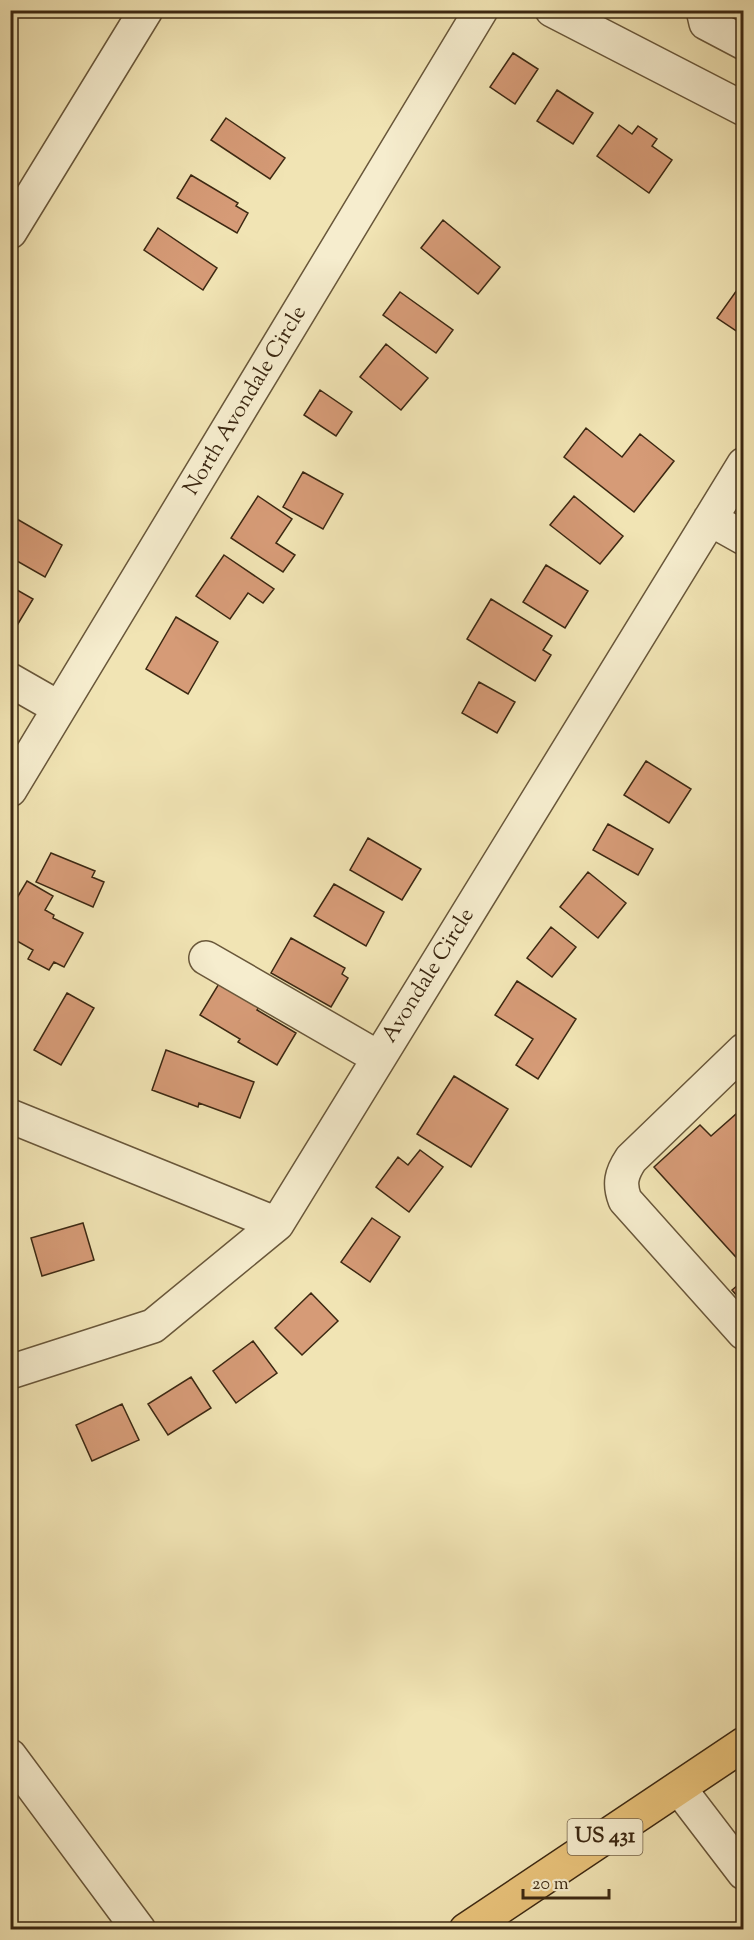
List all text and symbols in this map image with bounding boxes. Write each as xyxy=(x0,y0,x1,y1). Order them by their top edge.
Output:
street label: North Avondale Circle xyxy=(177,300,315,502)
street label: Avondale Circle xyxy=(375,902,483,1050)
road number: US 431 xyxy=(568,1819,642,1855)
scale bar xyxy=(523,1862,608,1900)
text: 20 m xyxy=(532,1872,569,1898)

